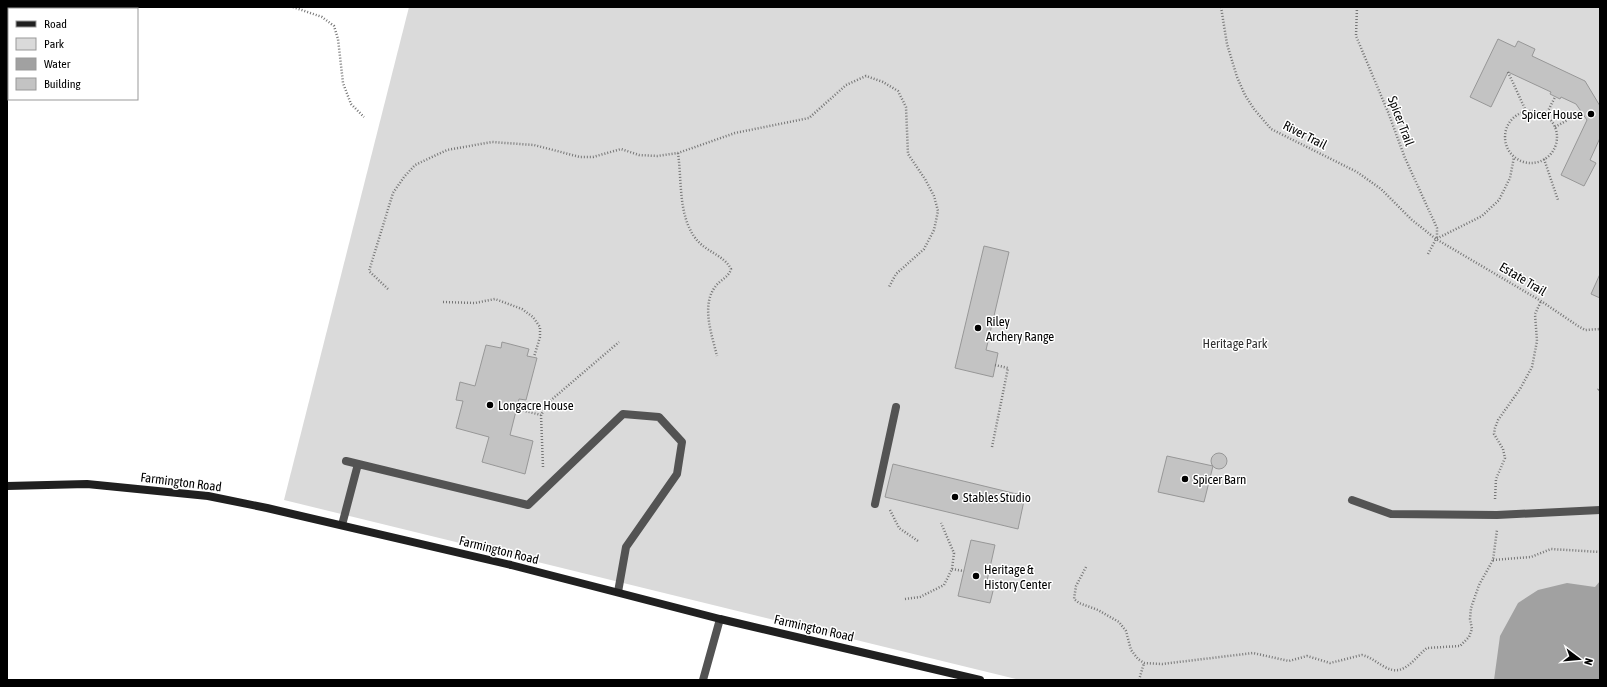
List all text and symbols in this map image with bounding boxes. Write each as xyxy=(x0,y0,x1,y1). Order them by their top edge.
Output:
legend xyxy=(8,8,138,100)
text: Road xyxy=(44,17,67,31)
text: Park xyxy=(44,37,65,51)
text: Water xyxy=(44,57,71,71)
text: Building xyxy=(44,77,82,91)
street label: Spicer Trail xyxy=(1385,94,1418,148)
place label: Spicer House xyxy=(1522,107,1583,122)
marker: Spicer House xyxy=(1586,109,1596,119)
street label: River Trail xyxy=(1281,118,1330,153)
street label: Estate Trail xyxy=(1497,259,1550,299)
place label: Riley Archery Range xyxy=(986,314,1054,344)
marker: Riley Archery Range xyxy=(973,323,983,333)
park label: Heritage Park xyxy=(1203,336,1268,351)
place label: Longacre House xyxy=(498,398,574,413)
marker: Longacre House xyxy=(485,400,495,410)
street label: Farmington Road xyxy=(140,470,222,494)
place label: Spicer Barn xyxy=(1193,472,1246,487)
marker: Spicer Barn xyxy=(1180,474,1190,484)
place label: Stables Studio xyxy=(963,490,1031,505)
marker: Stables Studio xyxy=(950,492,960,502)
street label: Farmington Road xyxy=(458,533,540,567)
place label: Heritage & History Center xyxy=(984,562,1051,592)
marker: Heritage & History Center xyxy=(971,571,981,581)
street label: Farmington Road xyxy=(772,611,856,645)
north arrow xyxy=(1559,639,1599,679)
text: N xyxy=(1582,657,1595,667)

